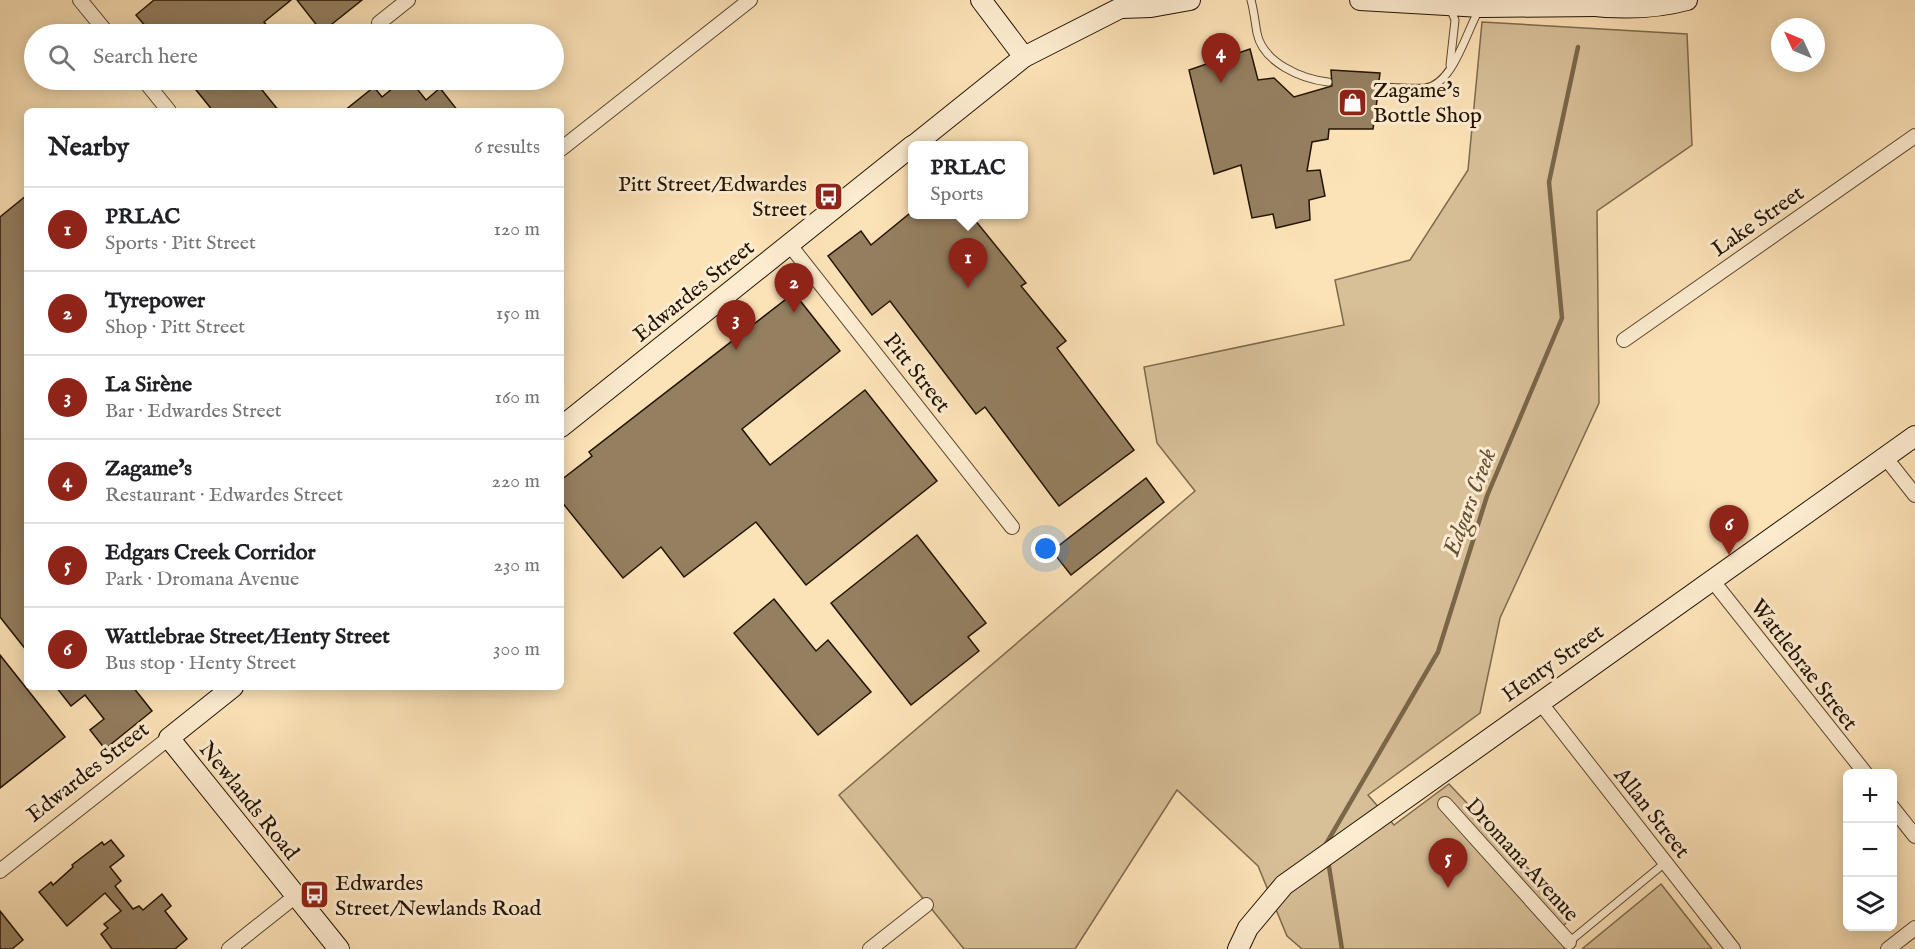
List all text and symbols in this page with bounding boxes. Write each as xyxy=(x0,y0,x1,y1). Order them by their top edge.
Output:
north arrow xyxy=(1771,18,1825,72)
search box xyxy=(24,24,564,90)
pin: 4 xyxy=(1202,34,1240,83)
icon: search xyxy=(45,41,78,74)
text: Search here xyxy=(93,43,198,71)
place label: Zagame's Bottle Shop xyxy=(1373,77,1482,130)
shop icon: Zagame's Bottle Shop xyxy=(1336,86,1368,118)
text: Nearby xyxy=(48,131,129,164)
text: 6 results xyxy=(474,135,540,160)
popup xyxy=(908,141,1028,219)
text: PRLAC xyxy=(930,154,1006,182)
place label: Pitt Street/Edwardes Street xyxy=(618,171,807,224)
street label: Lake Street xyxy=(1707,179,1810,264)
bus stop icon: Pitt Street/Edwardes Street xyxy=(812,180,844,212)
text: Sports xyxy=(930,182,983,207)
text: PRLAC xyxy=(105,203,180,231)
text: 1 xyxy=(64,217,71,242)
text: 120 m xyxy=(494,217,540,242)
text: Sports · Pitt Street xyxy=(105,231,256,256)
street label: Edwardes Street xyxy=(628,234,761,349)
pin: 1 xyxy=(948,238,988,288)
pin: 2 xyxy=(774,264,814,313)
text: Tyrepower xyxy=(105,287,205,315)
pin: 3 xyxy=(716,300,756,350)
text: 2 xyxy=(63,301,72,326)
text: 150 m xyxy=(496,301,540,326)
text: Shop · Pitt Street xyxy=(105,315,245,340)
street label: Pitt Street xyxy=(877,328,956,419)
text: La Sirène xyxy=(105,371,192,399)
text: 3 xyxy=(64,385,71,410)
text: 160 m xyxy=(494,385,540,410)
text: Bar · Edwardes Street xyxy=(105,399,282,424)
water label: Edgars Creek xyxy=(1436,444,1504,561)
text: Zagame's xyxy=(105,455,192,483)
text: 4 xyxy=(63,469,72,494)
text: 220 m xyxy=(492,469,540,494)
text: Restaurant · Edwardes Street xyxy=(105,483,343,508)
pin: 6 xyxy=(1710,506,1748,555)
your location xyxy=(1031,534,1060,563)
text: Edgars Creek Corridor xyxy=(105,539,316,567)
text: 5 xyxy=(64,553,71,578)
text: 230 m xyxy=(494,553,540,578)
text: Park · Dromana Avenue xyxy=(105,567,299,592)
street label: Wattlebrae Street xyxy=(1743,594,1864,737)
street label: Henty Street xyxy=(1497,618,1610,709)
text: Wattlebrae Street/Henty Street xyxy=(105,623,390,651)
text: 6 xyxy=(63,637,72,662)
text: 300 m xyxy=(493,637,540,662)
text: Bus stop · Henty Street xyxy=(105,651,296,676)
street label: Edwardes Street xyxy=(21,716,155,829)
street label: Newlands Road xyxy=(192,736,305,866)
street label: Allan Street xyxy=(1607,761,1696,865)
map controls xyxy=(1843,769,1897,931)
button: + xyxy=(1843,769,1897,823)
street label: Dromana Avenue xyxy=(1458,793,1585,928)
button: − xyxy=(1843,823,1897,877)
pin: 5 xyxy=(1428,838,1468,888)
place label: Edwardes Street/Newlands Road xyxy=(335,870,542,923)
button: layers xyxy=(1843,877,1897,931)
bus stop icon: Edwardes Street/Newlands Road xyxy=(298,879,330,911)

